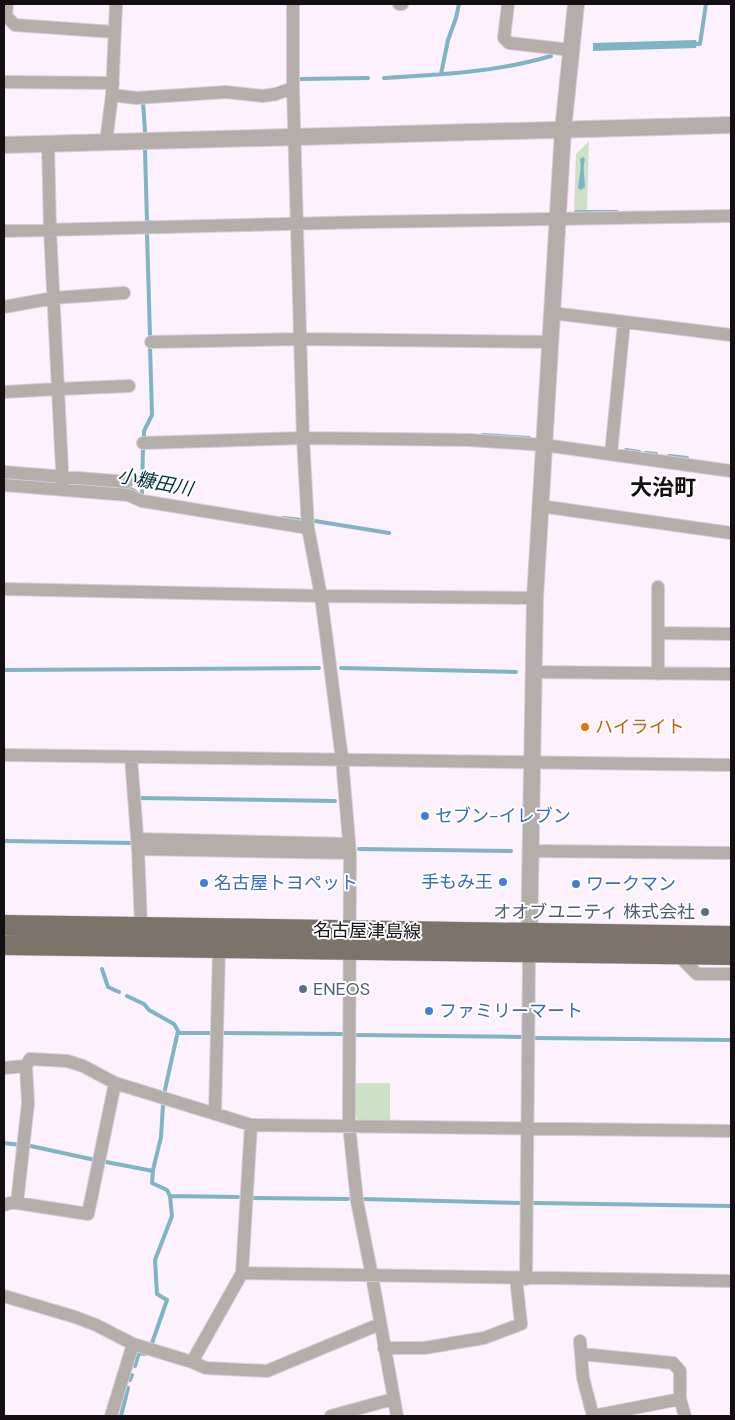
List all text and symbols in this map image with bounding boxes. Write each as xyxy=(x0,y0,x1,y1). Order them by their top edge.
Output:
water label: 小糠田川 xyxy=(115,462,197,502)
district label: 大治町 xyxy=(630,473,696,502)
place label: ハイライト xyxy=(595,715,685,739)
marker: ハイライト xyxy=(579,721,591,733)
place label: セブン-イレブン xyxy=(435,804,571,828)
marker: セブン-イレブン xyxy=(419,810,431,822)
place label: 手もみ王 xyxy=(421,870,493,894)
place label: 名古屋トヨペット xyxy=(214,871,358,895)
place label: ワークマン xyxy=(586,872,676,896)
marker: 手もみ王 xyxy=(497,876,509,888)
marker: 名古屋トヨペット xyxy=(198,877,210,889)
marker: ワークマン xyxy=(570,878,582,890)
place label: オオブユニティ 株式会社 xyxy=(493,900,695,924)
marker: オオブユニティ 株式会社 xyxy=(699,906,711,918)
street label: 名古屋津島線 xyxy=(313,918,421,944)
place label: ENEOS xyxy=(313,977,370,1001)
marker: ENEOS xyxy=(297,983,309,995)
place label: ファミリーマート xyxy=(439,999,583,1023)
marker: ファミリーマート xyxy=(423,1005,435,1017)

